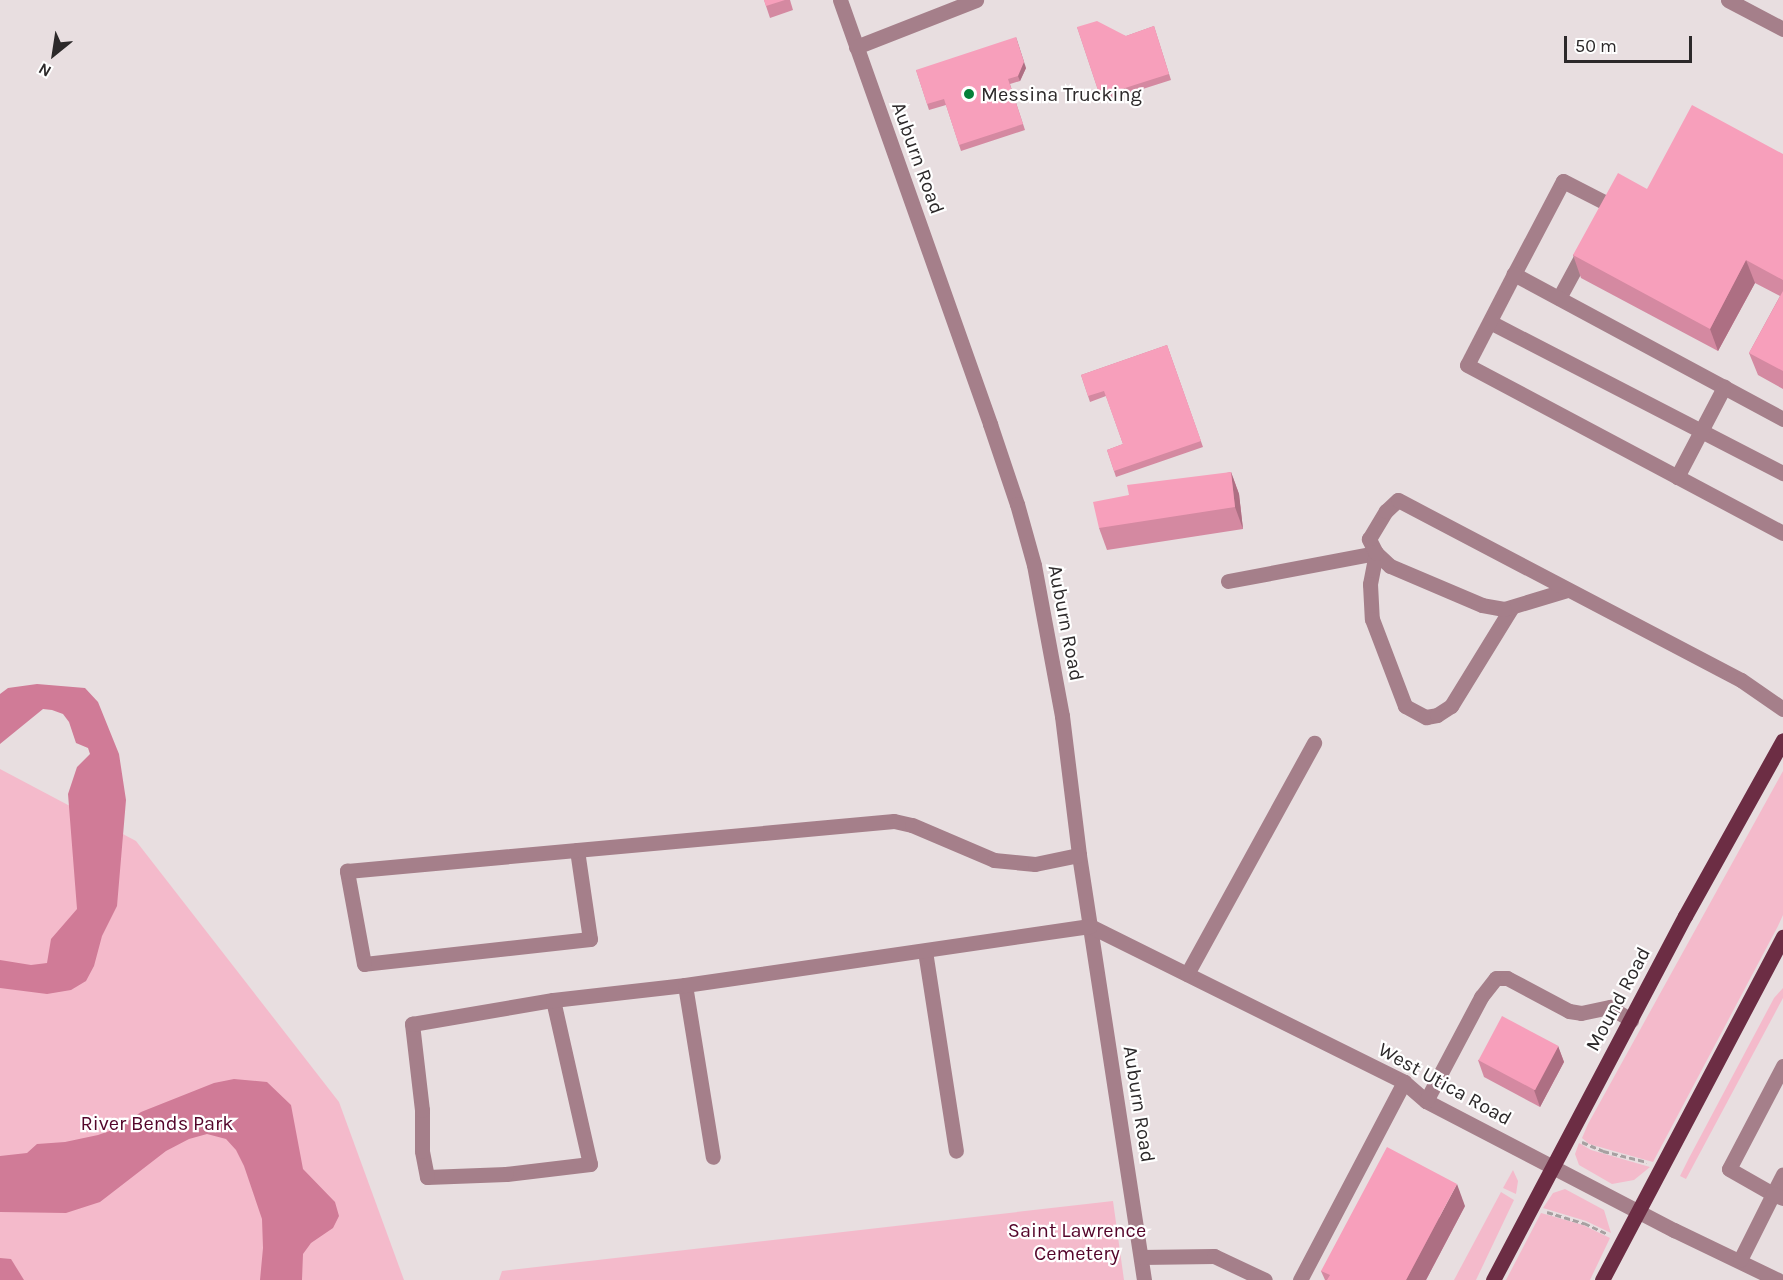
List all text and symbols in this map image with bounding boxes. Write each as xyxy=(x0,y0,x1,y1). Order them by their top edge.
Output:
north arrow xyxy=(24,24,84,84)
scale bar xyxy=(1567,24,1694,62)
text: 50 m xyxy=(1575,35,1617,57)
text: N xyxy=(35,59,54,81)
place label: Messina Trucking xyxy=(981,82,1142,106)
marker: Messina Trucking xyxy=(962,87,976,101)
street label: Auburn Road xyxy=(887,99,949,217)
street label: Auburn Road xyxy=(1043,563,1089,683)
street label: Mound Road xyxy=(1580,943,1656,1055)
street label: West Utica Road xyxy=(1374,1037,1516,1131)
street label: Auburn Road xyxy=(1118,1044,1160,1164)
park label: River Bends Park xyxy=(81,1111,233,1135)
park label: Saint Lawrence Cemetery xyxy=(1008,1219,1146,1266)

